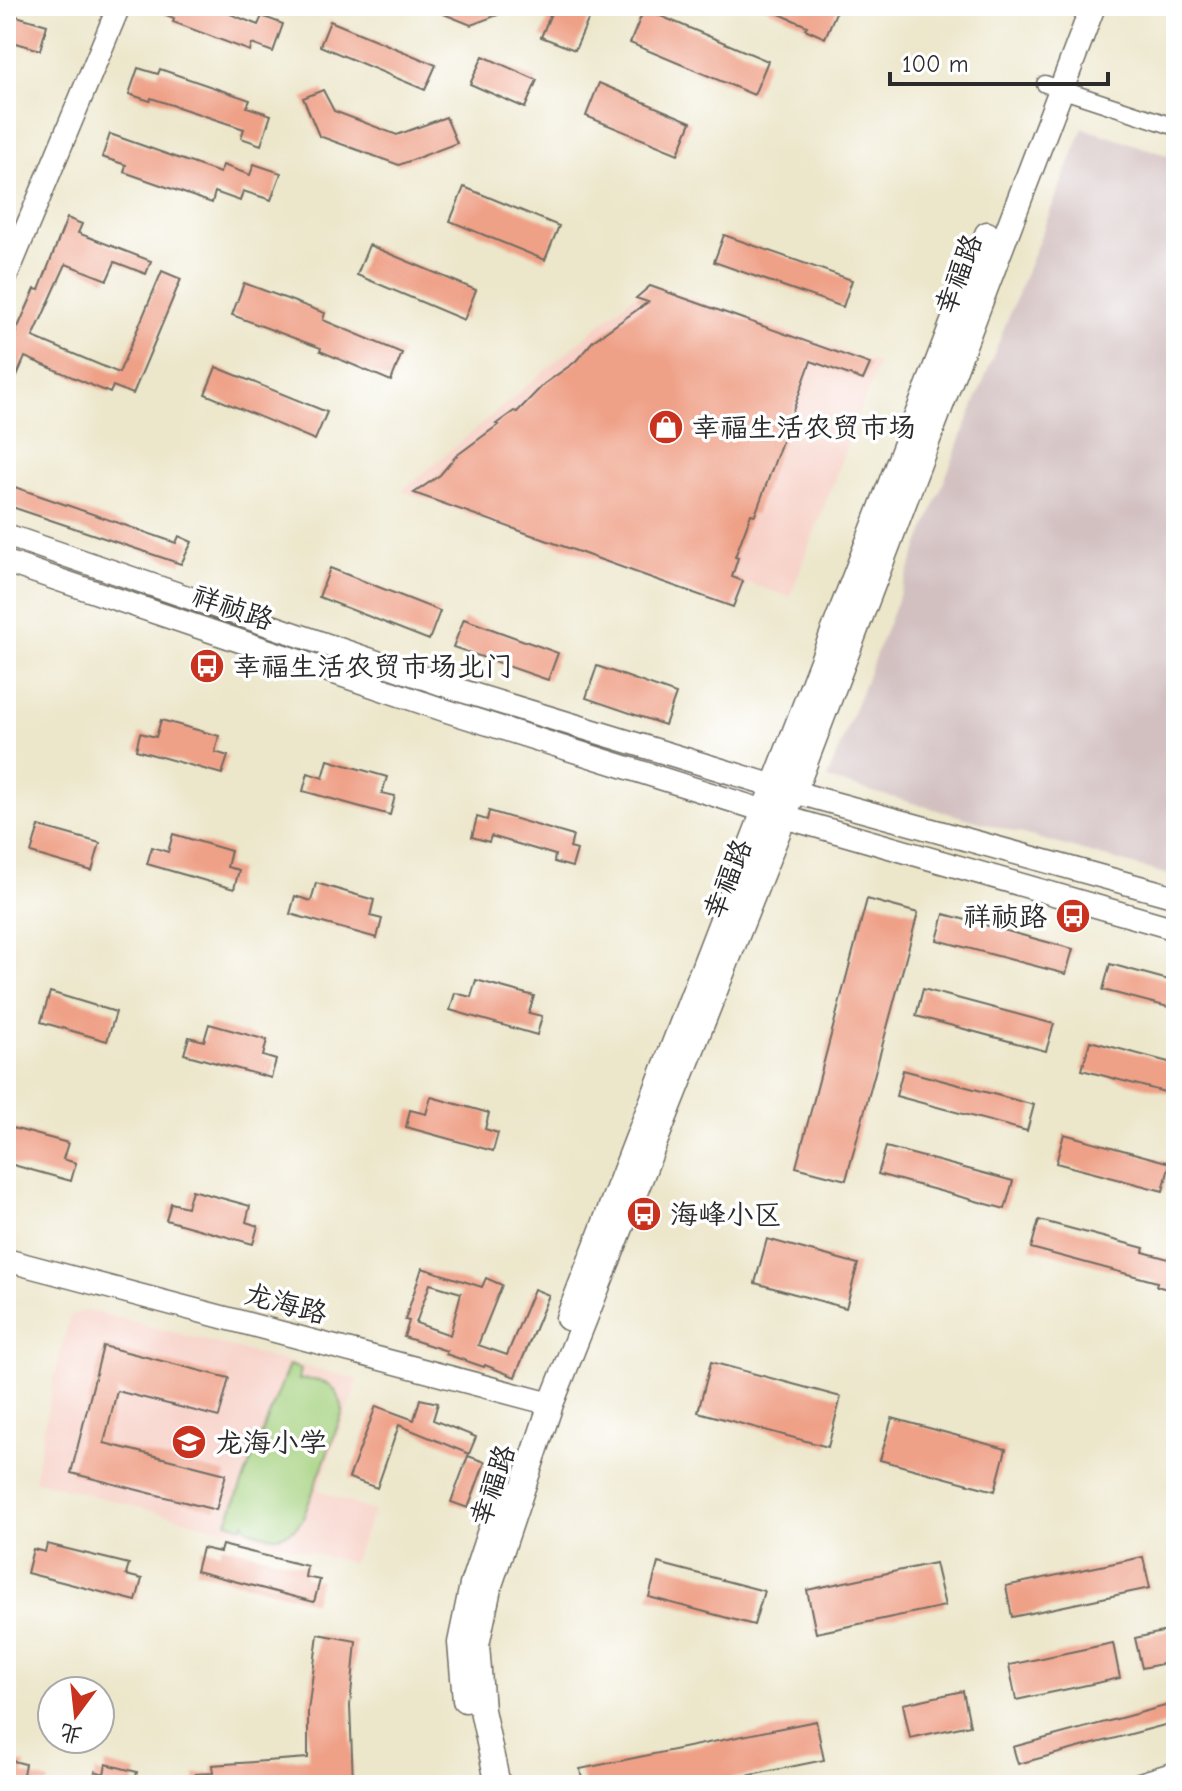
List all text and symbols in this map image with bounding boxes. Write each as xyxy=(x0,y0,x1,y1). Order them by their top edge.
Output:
scale bar xyxy=(890,36,1108,86)
text: 100 m xyxy=(902,50,969,78)
street label: 幸福路 xyxy=(929,229,989,319)
shop icon: 幸福生活农贸市场 xyxy=(647,408,685,446)
place label: 幸福生活农贸市场 xyxy=(692,412,916,444)
street label: 祥祯路 xyxy=(188,579,278,637)
bus stop icon: 幸福生活农贸市场北门 xyxy=(188,647,226,685)
place label: 幸福生活农贸市场北门 xyxy=(233,651,513,683)
street label: 幸福路 xyxy=(697,834,758,924)
bus stop icon: 祥祯路 xyxy=(1054,897,1092,935)
place label: 祥祯路 xyxy=(963,901,1047,933)
bus stop icon: 海峰小区 xyxy=(625,1195,663,1233)
place label: 海峰小区 xyxy=(670,1199,782,1231)
street label: 龙海路 xyxy=(241,1278,330,1330)
school or university icon: 龙海小学 xyxy=(170,1423,208,1461)
place label: 龙海小学 xyxy=(215,1427,327,1459)
street label: 幸福路 xyxy=(464,1440,522,1530)
north arrow xyxy=(36,1675,116,1755)
text: 北 xyxy=(57,1718,85,1749)

